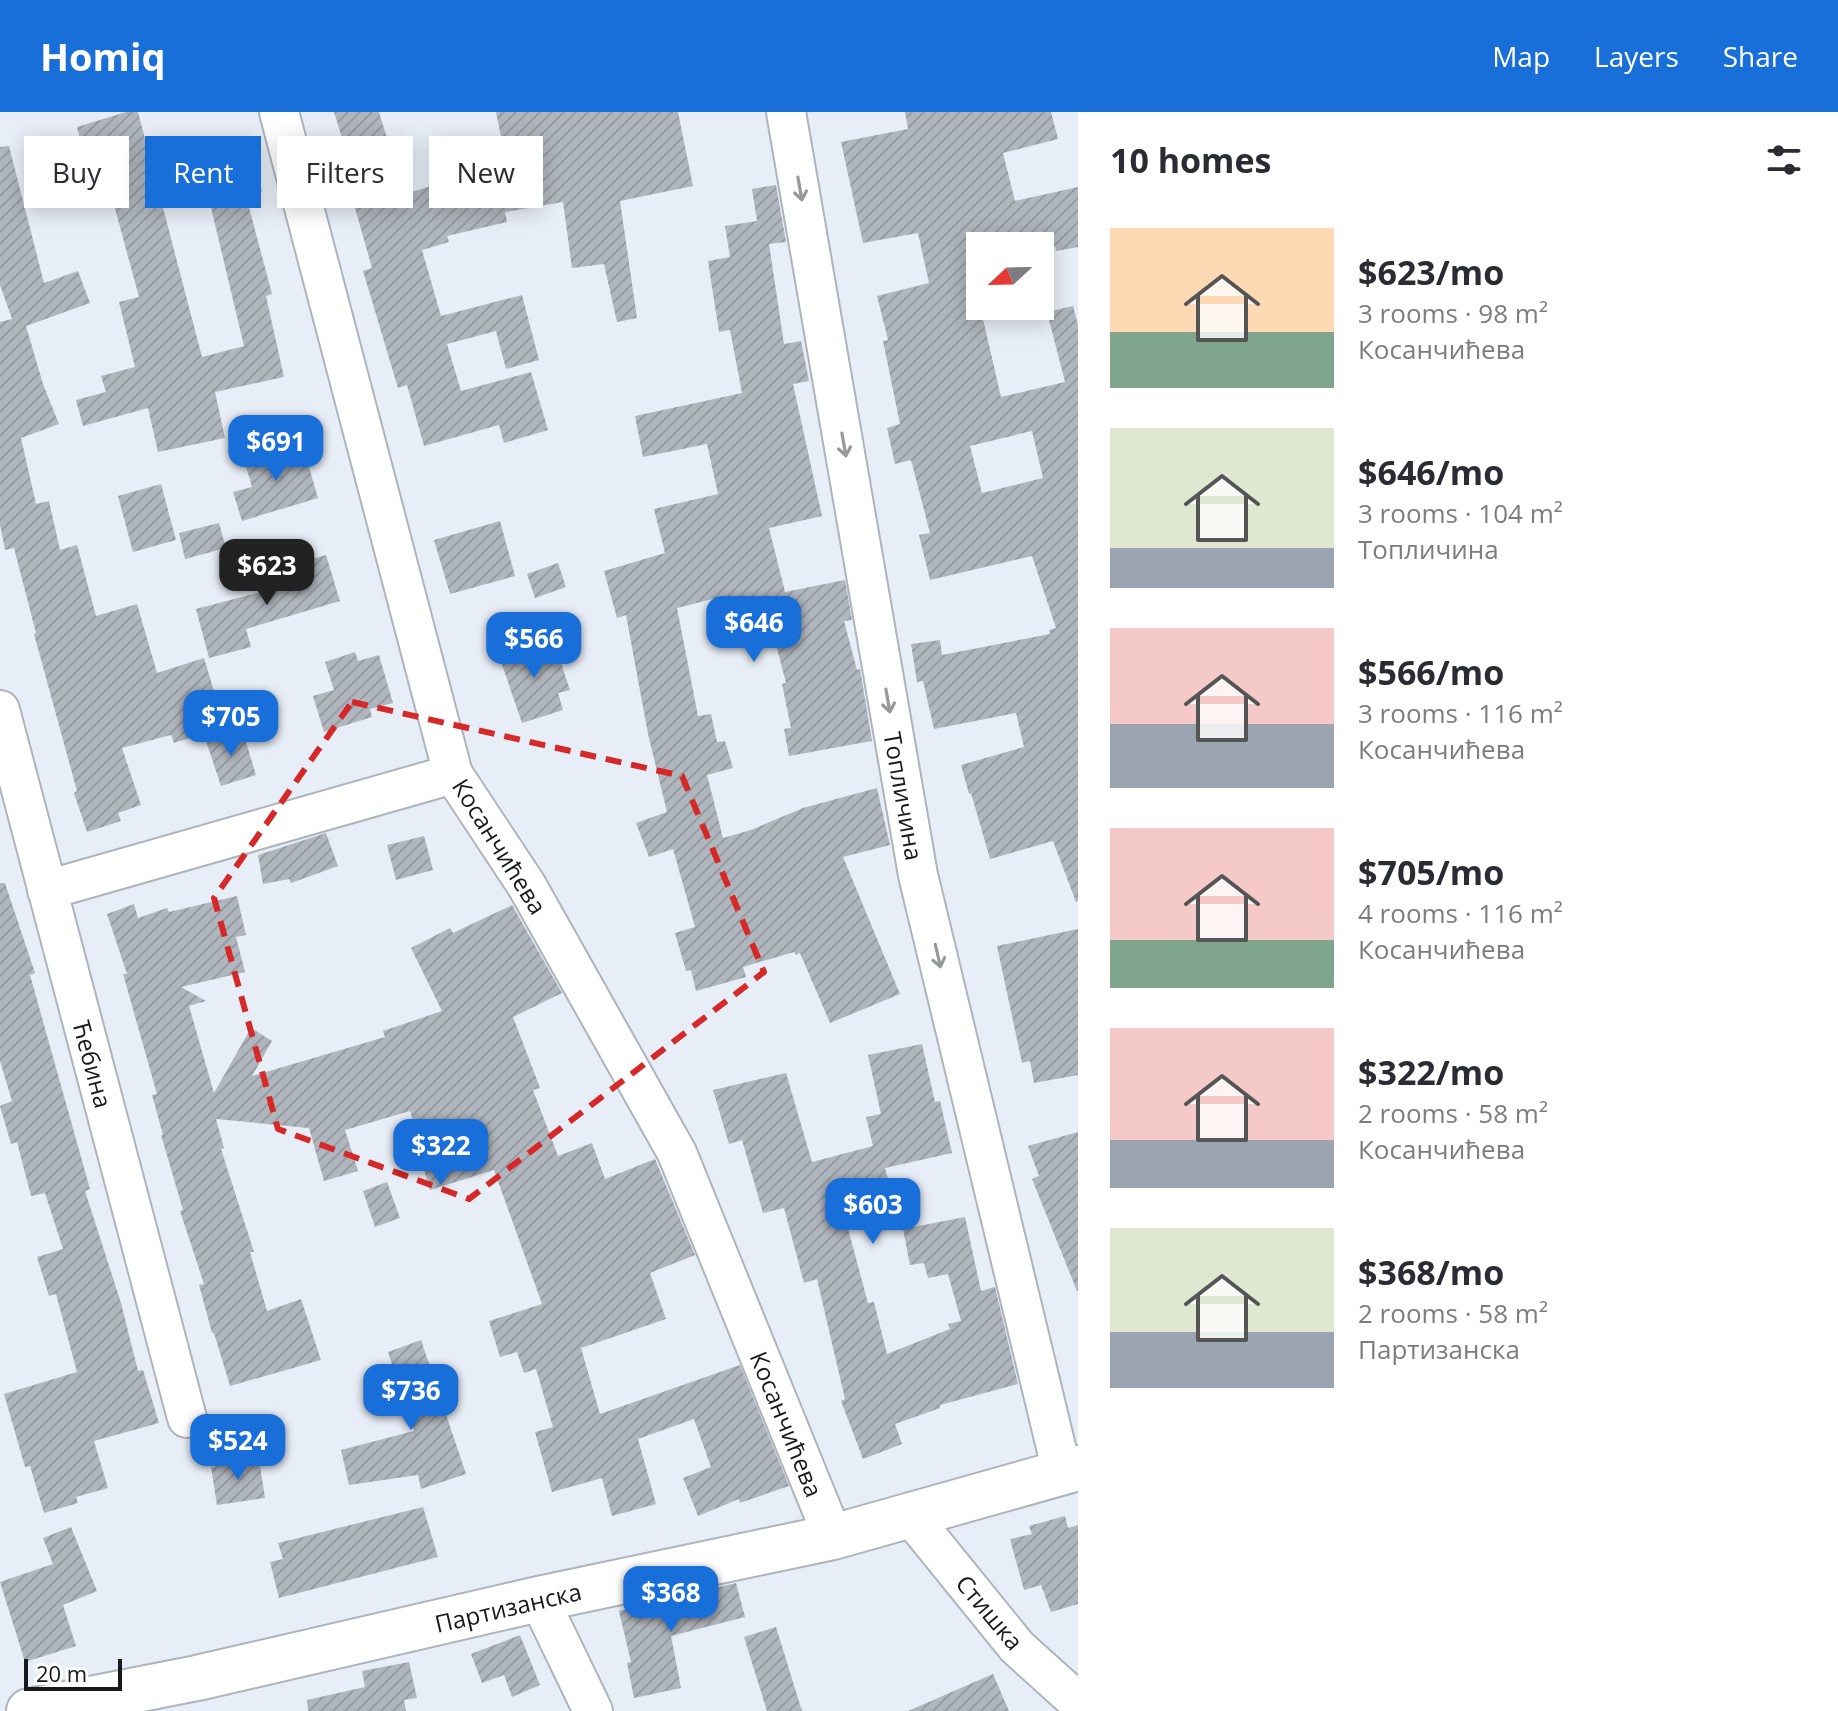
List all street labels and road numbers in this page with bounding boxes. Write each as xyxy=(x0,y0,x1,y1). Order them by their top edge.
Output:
street label: Топличина xyxy=(876,729,932,863)
street label: Косанчићева xyxy=(445,772,555,920)
street label: Ћебина xyxy=(66,1017,120,1111)
street label: Косанчићева xyxy=(743,1346,831,1502)
street label: Стишка xyxy=(949,1567,1031,1657)
street label: Партизанска xyxy=(431,1574,585,1640)

